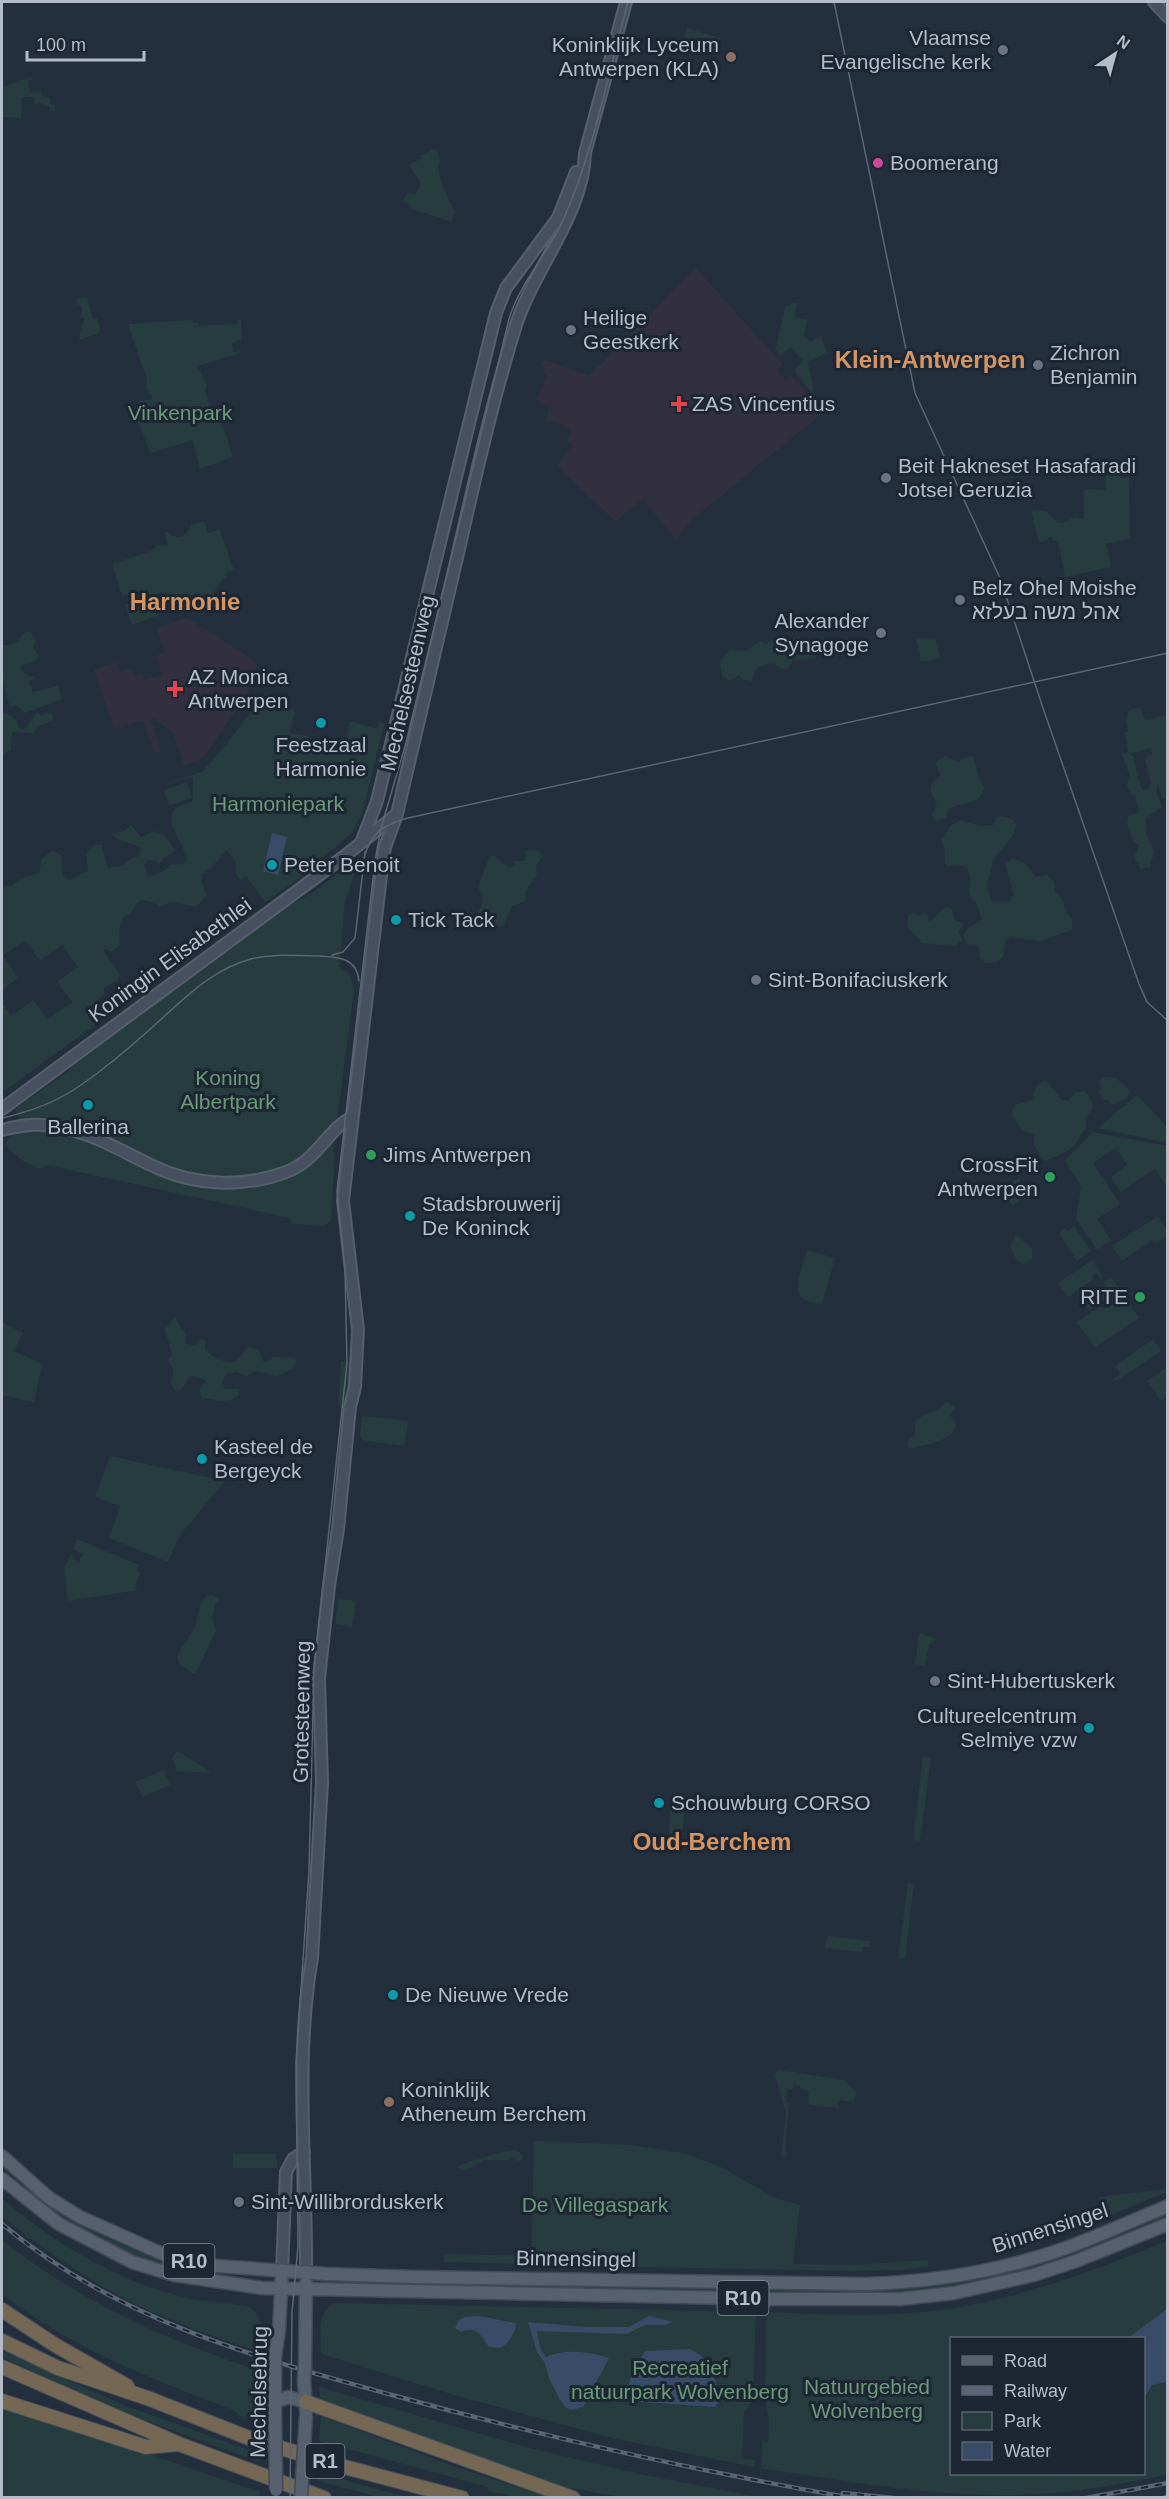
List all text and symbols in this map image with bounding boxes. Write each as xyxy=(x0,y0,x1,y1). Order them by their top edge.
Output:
scale bar xyxy=(27,24,144,62)
north arrow xyxy=(1085,24,1145,84)
place label: Vlaamse Evangelische kerk xyxy=(821,26,991,73)
text: N xyxy=(1114,32,1133,53)
place label: Koninklijk Lyceum Antwerpen (KLA) xyxy=(552,33,719,80)
text: 100 m xyxy=(36,35,86,55)
marker: Vlaamse Evangelische kerk xyxy=(996,43,1010,57)
marker: Koninklijk Lyceum Antwerpen (KLA) xyxy=(724,50,738,64)
place label: Boomerang xyxy=(890,151,999,174)
marker: Boomerang xyxy=(871,156,885,170)
place label: Heilige Geestkerk xyxy=(583,306,679,353)
marker: Heilige Geestkerk xyxy=(564,323,578,337)
place label: Zichron Benjamin xyxy=(1050,341,1138,388)
district label: Klein-Antwerpen xyxy=(835,346,1025,373)
marker: Zichron Benjamin xyxy=(1031,358,1045,372)
place label: ZAS Vincentius xyxy=(692,392,835,415)
marker: ZAS Vincentius xyxy=(670,395,688,413)
park label: Vinkenpark xyxy=(128,401,233,424)
place label: Beit Hakneset Hasafaradi Jotsei Geruzia xyxy=(898,454,1136,501)
marker: Beit Hakneset Hasafaradi Jotsei Geruzia xyxy=(879,471,893,485)
place label: Belz Ohel Moishe אהל משה בעלזא xyxy=(972,576,1137,623)
district label: Harmonie xyxy=(130,588,240,615)
street label: Mechelsesteenweg xyxy=(376,593,439,773)
marker: Belz Ohel Moishe אהל משה בעלזא xyxy=(953,593,967,607)
place label: Alexander Synagoge xyxy=(774,609,869,656)
marker: Alexander Synagoge xyxy=(874,626,888,640)
place label: AZ Monica Antwerpen xyxy=(188,665,289,712)
marker: AZ Monica Antwerpen xyxy=(166,680,184,698)
marker: Feestzaal Harmonie xyxy=(314,716,328,730)
place label: Feestzaal Harmonie xyxy=(275,733,367,780)
park label: Harmoniepark xyxy=(212,792,344,815)
place label: Peter Benoit xyxy=(284,853,400,876)
marker: Peter Benoit xyxy=(265,858,279,872)
street label: Koningin Elisabethlei xyxy=(84,893,255,1026)
place label: Tick Tack xyxy=(408,908,495,931)
marker: Tick Tack xyxy=(389,913,403,927)
place label: Sint-Bonifaciuskerk xyxy=(768,968,948,991)
marker: Sint-Bonifaciuskerk xyxy=(749,973,763,987)
park label: Koning Albertpark xyxy=(180,1066,276,1113)
marker: Ballerina xyxy=(81,1098,95,1112)
place label: Ballerina xyxy=(47,1115,129,1138)
place label: Jims Antwerpen xyxy=(383,1143,531,1166)
marker: Jims Antwerpen xyxy=(364,1148,378,1162)
place label: CrossFit Antwerpen xyxy=(938,1153,1038,1200)
marker: CrossFit Antwerpen xyxy=(1043,1170,1057,1184)
place label: Stadsbrouwerij De Koninck xyxy=(422,1192,561,1239)
marker: Stadsbrouwerij De Koninck xyxy=(403,1209,417,1223)
place label: RITE xyxy=(1080,1285,1128,1308)
marker: RITE xyxy=(1133,1290,1147,1304)
place label: Kasteel de Bergeyck xyxy=(214,1435,313,1482)
marker: Kasteel de Bergeyck xyxy=(195,1452,209,1466)
street label: Grotesteenweg xyxy=(289,1641,314,1783)
place label: Sint-Hubertuskerk xyxy=(947,1669,1116,1692)
marker: Sint-Hubertuskerk xyxy=(928,1674,942,1688)
place label: Cultureelcentrum Selmiye vzw xyxy=(917,1704,1078,1751)
marker: Cultureelcentrum Selmiye vzw xyxy=(1082,1721,1096,1735)
place label: Schouwburg CORSO xyxy=(671,1791,871,1814)
marker: Schouwburg CORSO xyxy=(652,1796,666,1810)
district label: Oud-Berchem xyxy=(633,1828,791,1855)
place label: De Nieuwe Vrede xyxy=(405,1983,569,2006)
marker: De Nieuwe Vrede xyxy=(386,1988,400,2002)
place label: Koninklijk Atheneum Berchem xyxy=(401,2078,587,2125)
marker: Koninklijk Atheneum Berchem xyxy=(382,2095,396,2109)
place label: Sint-Willibrorduskerk xyxy=(251,2190,444,2213)
park label: De Villegaspark xyxy=(522,2193,669,2216)
marker: Sint-Willibrorduskerk xyxy=(232,2195,246,2209)
street label: Binnensingel xyxy=(989,2198,1111,2257)
road number: R10 xyxy=(164,2244,214,2278)
street label: Binnensingel xyxy=(516,2246,636,2271)
road number: R10 xyxy=(718,2281,768,2315)
street label: Mechelsebrug xyxy=(246,2326,271,2458)
legend xyxy=(950,2337,1145,2475)
text: Road xyxy=(1004,2351,1047,2371)
park label: Recreatief natuurpark Wolvenberg xyxy=(571,2356,789,2403)
park label: Natuurgebied Wolvenberg xyxy=(804,2375,930,2422)
text: Railway xyxy=(1004,2381,1067,2401)
text: Park xyxy=(1004,2411,1042,2431)
text: Water xyxy=(1004,2441,1051,2461)
road number: R1 xyxy=(306,2444,344,2478)

